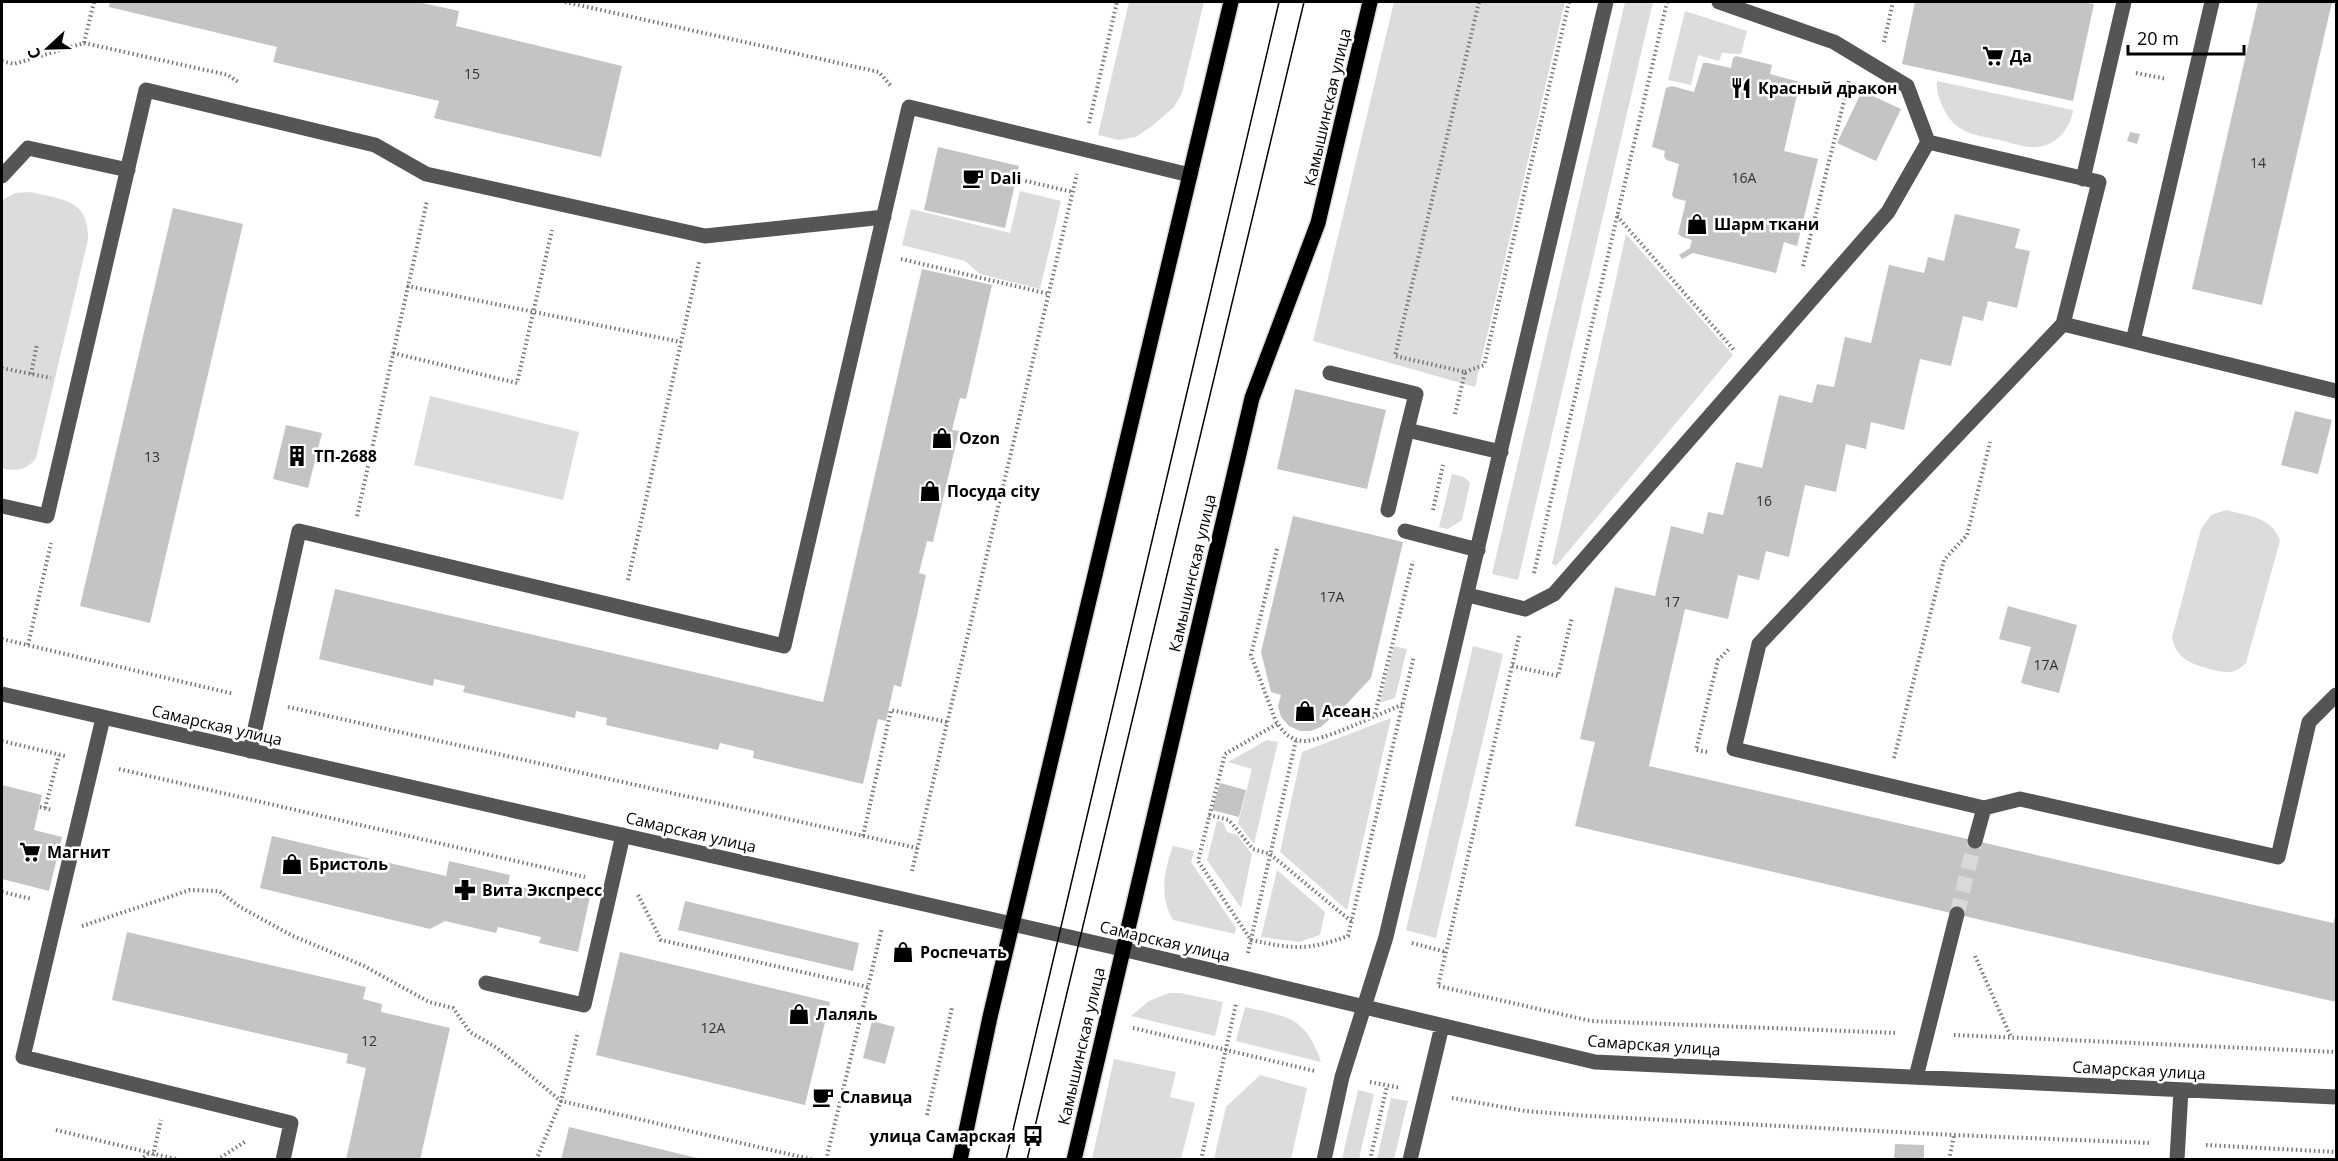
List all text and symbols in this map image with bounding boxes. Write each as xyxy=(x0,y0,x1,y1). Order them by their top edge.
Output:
north arrow xyxy=(18,18,78,78)
scale bar xyxy=(2128,18,2244,56)
street label: Камышинская улица xyxy=(1298,26,1356,188)
text: 20 m xyxy=(2137,26,2179,50)
supermarket icon: Да xyxy=(1981,44,2005,68)
text: С xyxy=(22,45,46,62)
place label: Да xyxy=(2010,45,2032,67)
house number: 15 xyxy=(464,64,480,83)
restaurant icon: Красный дракон xyxy=(1729,76,1753,100)
place label: Красный дракон xyxy=(1758,77,1897,99)
house number: 14 xyxy=(2250,153,2266,172)
cafe icon: Dali xyxy=(961,166,985,190)
place label: Dali xyxy=(990,167,1021,189)
house number: 16А xyxy=(1732,168,1757,187)
shop icon: Шарм ткани xyxy=(1685,212,1709,236)
place label: Шарм ткани xyxy=(1714,213,1819,235)
shop icon: Ozon xyxy=(930,426,954,450)
place label: Ozon xyxy=(959,427,1000,449)
building icon: ТП-2688 xyxy=(285,444,309,468)
place label: ТП-2688 xyxy=(314,445,377,467)
house number: 13 xyxy=(144,447,160,466)
shop icon: Посуда city xyxy=(918,479,942,503)
place label: Посуда city xyxy=(947,480,1041,502)
house number: 16 xyxy=(1756,491,1772,510)
street label: Камышинская улица xyxy=(1163,492,1221,654)
house number: 17А xyxy=(1320,587,1345,606)
house number: 17 xyxy=(1664,592,1680,611)
house number: 17А xyxy=(2034,655,2059,674)
street label: Самарская улица xyxy=(150,699,284,751)
shop icon: Асеан xyxy=(1293,699,1317,723)
place label: Асеан xyxy=(1322,700,1371,722)
street label: Самарская улица xyxy=(624,806,758,858)
supermarket icon: Магнит xyxy=(18,840,42,864)
place label: Магнит xyxy=(47,841,111,863)
shop icon: Бристоль xyxy=(280,852,304,876)
place label: Бристоль xyxy=(309,853,388,875)
pharmacy icon: Вита Экспресс xyxy=(453,878,477,902)
place label: Вита Экспресс xyxy=(482,879,602,901)
street label: Самарская улица xyxy=(1098,915,1232,967)
shop icon: Роспечать xyxy=(891,940,915,964)
place label: Роспечать xyxy=(920,941,1007,963)
street label: Камышинская улица xyxy=(1052,965,1110,1127)
shop icon: Лаляль xyxy=(787,1002,811,1026)
place label: Лаляль xyxy=(816,1003,878,1025)
house number: 12А xyxy=(701,1018,726,1037)
street label: Самарская улица xyxy=(1587,1029,1721,1061)
house number: 12 xyxy=(361,1031,377,1050)
street label: Самарская улица xyxy=(2072,1056,2206,1084)
cafe icon: Славица xyxy=(811,1085,835,1109)
place label: Славица xyxy=(840,1086,912,1108)
bus stop icon: улица Самарская xyxy=(1021,1124,1045,1148)
place label: улица Самарская xyxy=(870,1125,1016,1147)

